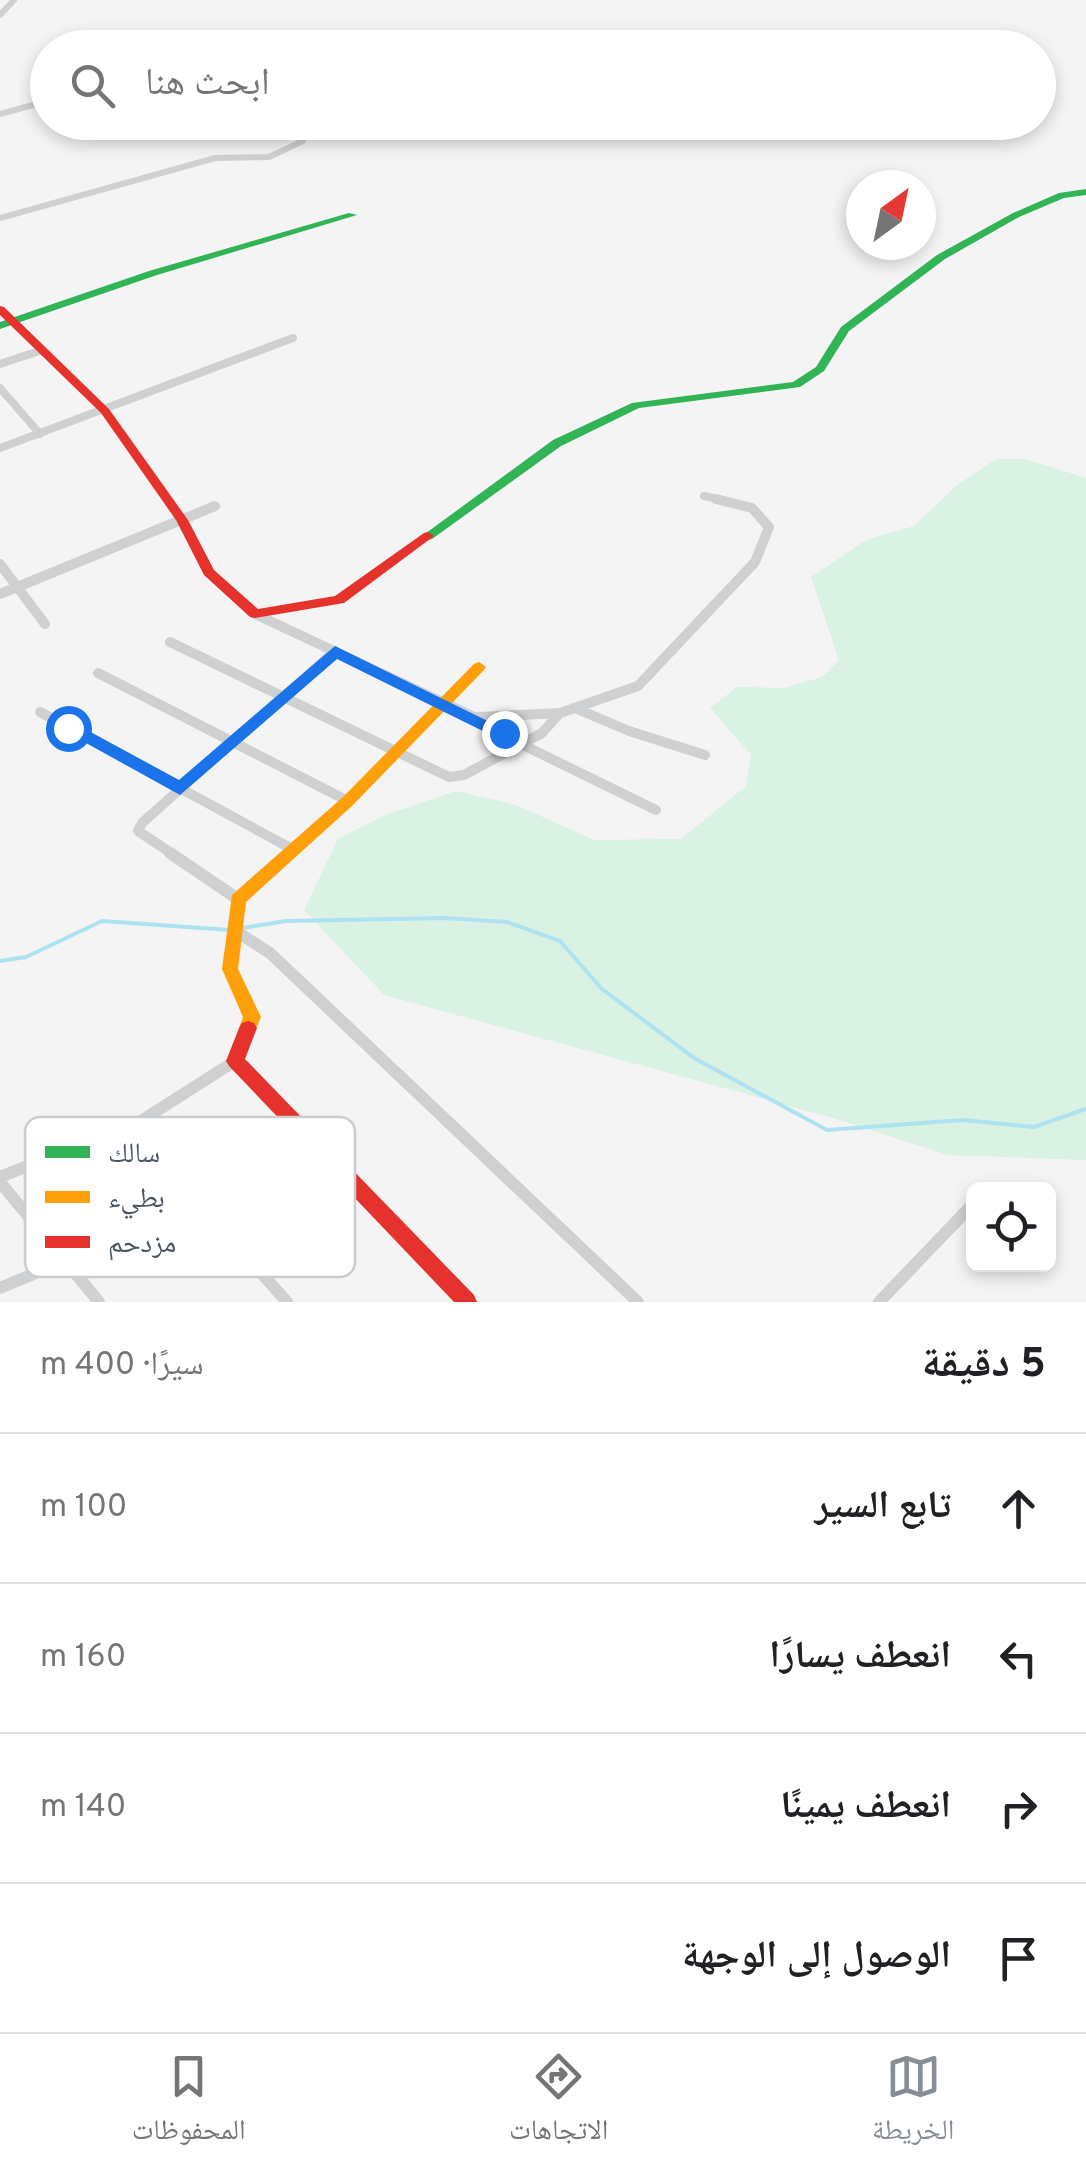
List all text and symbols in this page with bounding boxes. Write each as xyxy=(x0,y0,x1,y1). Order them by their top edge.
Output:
search box xyxy=(30,30,1056,140)
icon: search xyxy=(65,58,120,113)
text: ابحث هنا xyxy=(145,60,270,109)
north arrow xyxy=(846,170,936,260)
route start xyxy=(46,706,92,752)
route end xyxy=(482,711,528,757)
legend xyxy=(25,1117,355,1277)
text: سالك xyxy=(108,1137,160,1173)
text: بطيء xyxy=(108,1182,165,1220)
map controls xyxy=(966,1182,1056,1272)
button: locate xyxy=(966,1182,1056,1272)
text: مزدحم xyxy=(108,1227,176,1263)
text: 5 دقيقة xyxy=(922,1339,1046,1392)
text: سيرًا · 400 m xyxy=(40,1346,204,1386)
icon: ahead xyxy=(991,1481,1046,1536)
text: تابع السير xyxy=(815,1483,951,1532)
text: 100 m xyxy=(40,1488,127,1528)
icon: left xyxy=(991,1631,1046,1686)
text: انعطف يسارًا xyxy=(769,1633,951,1682)
text: 160 m xyxy=(40,1638,126,1678)
icon: right xyxy=(991,1781,1046,1836)
text: انعطف يمينًا xyxy=(780,1783,951,1832)
text: 140 m xyxy=(40,1788,126,1828)
icon: arrive xyxy=(991,1931,1046,1986)
text: الوصول إلى الوجهة xyxy=(682,1933,951,1982)
tab: المحفوظات xyxy=(132,2049,246,2157)
tab: الاتجاهات xyxy=(509,2049,608,2157)
tab: الخريطة xyxy=(872,2049,954,2157)

